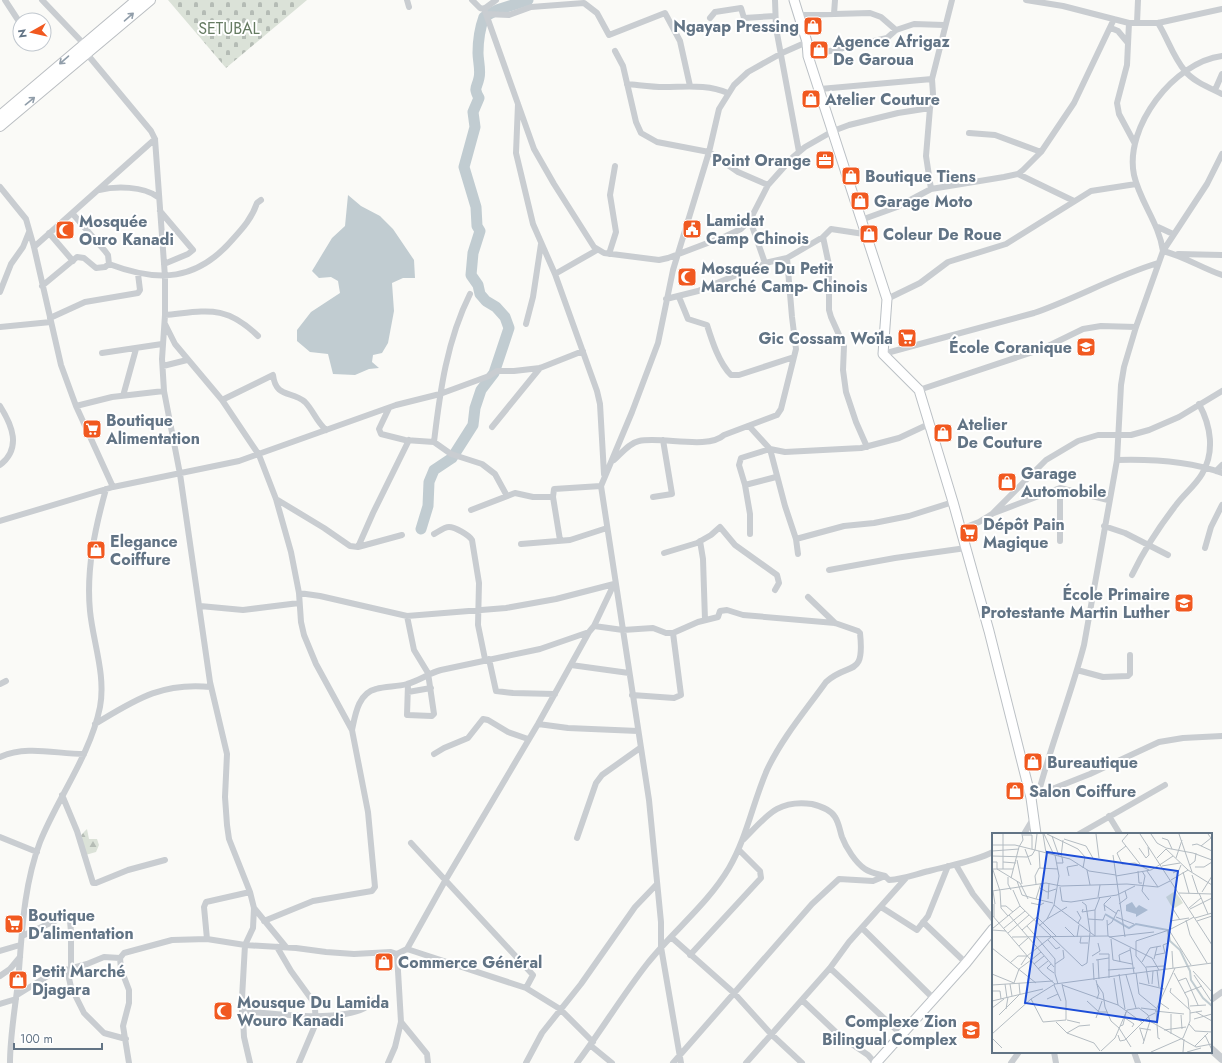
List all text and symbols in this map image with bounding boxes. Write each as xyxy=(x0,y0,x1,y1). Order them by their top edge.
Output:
north arrow xyxy=(12,12,52,52)
one-way arrow xyxy=(124,13,135,22)
place label: Ngayap Pressing xyxy=(673,15,799,38)
shop icon: Ngayap Pressing xyxy=(802,15,824,37)
park label: SETUBAL xyxy=(198,17,261,40)
text: N xyxy=(14,28,31,39)
place label: Agence Afrigaz De Garoua xyxy=(832,30,950,71)
shop icon: Agence Afrigaz De Garoua xyxy=(808,39,830,61)
one-way arrow xyxy=(58,56,69,65)
shop icon: Atelier Couture xyxy=(800,88,822,110)
place label: Atelier Couture xyxy=(824,88,940,111)
one-way arrow xyxy=(24,97,35,105)
place label: Point Orange xyxy=(712,149,811,172)
office icon: Point Orange xyxy=(814,149,836,171)
shop icon: Boutique Tiens xyxy=(840,165,862,187)
place label: Boutique Tiens xyxy=(865,165,976,188)
shop icon: Garage Moto xyxy=(849,190,871,212)
place label: Garage Moto xyxy=(874,190,973,213)
place label: Lamidat Camp Chinois xyxy=(706,209,809,250)
place label: Mosquée Ouro Kanadi xyxy=(79,210,174,251)
public building icon: Lamidat Camp Chinois xyxy=(681,218,703,240)
mosque icon: Mosquée Ouro Kanadi xyxy=(54,219,76,241)
shop icon: Coleur De Roue xyxy=(858,223,880,245)
place label: Coleur De Roue xyxy=(883,223,1002,246)
place label: Mosquée Du Petit Marché Camp- Chinois xyxy=(701,257,867,298)
mosque icon: Mosquée Du Petit Marché Camp- Chinois xyxy=(676,266,698,288)
place label: Gic Cossam Woïla xyxy=(759,327,893,350)
supermarket icon: Gic Cossam Woïla xyxy=(896,327,918,349)
place label: École Coranique xyxy=(949,336,1072,359)
school or university icon: École Coranique xyxy=(1075,336,1097,358)
place label: Boutique Alimentation xyxy=(105,409,200,450)
place label: Atelier De Couture xyxy=(956,413,1042,454)
supermarket icon: Boutique Alimentation xyxy=(81,418,103,440)
shop icon: Atelier De Couture xyxy=(932,422,954,444)
place label: Garage Automobile xyxy=(1020,462,1107,503)
shop icon: Garage Automobile xyxy=(996,471,1018,493)
place label: Dépôt Pain Magique xyxy=(983,513,1065,554)
supermarket icon: Dépôt Pain Magique xyxy=(958,522,980,544)
place label: Elegance Coiffure xyxy=(110,530,178,571)
shop icon: Elegance Coiffure xyxy=(85,539,107,561)
place label: École Primaire Protestante Martin Luther xyxy=(981,583,1170,624)
school or university icon: École Primaire Protestante Martin Luther xyxy=(1173,592,1195,614)
shop icon: Bureautique xyxy=(1022,751,1044,773)
place label: Bureautique xyxy=(1047,751,1138,774)
shop icon: Salon Coiffure xyxy=(1004,780,1026,802)
place label: Salon Coiffure xyxy=(1029,780,1136,803)
inset map xyxy=(992,833,1212,1053)
place label: Boutique D'alimentation xyxy=(28,904,134,945)
supermarket icon: Boutique D'alimentation xyxy=(3,913,25,935)
shop icon: Commerce Général xyxy=(373,951,395,973)
place label: Commerce Général xyxy=(398,951,542,974)
place label: Petit Marché Djagara xyxy=(32,960,125,1001)
shop icon: Petit Marché Djagara xyxy=(7,969,29,991)
place label: Mousque Du Lamida Wouro Kanadi xyxy=(237,991,389,1032)
mosque icon: Mousque Du Lamida Wouro Kanadi xyxy=(212,1000,234,1022)
place label: Complexe Zion Bilingual Complex xyxy=(822,1010,957,1051)
school or university icon: Complexe Zion Bilingual Complex xyxy=(960,1019,982,1041)
scale bar xyxy=(14,1025,102,1051)
text: 100 m xyxy=(20,1030,53,1048)

